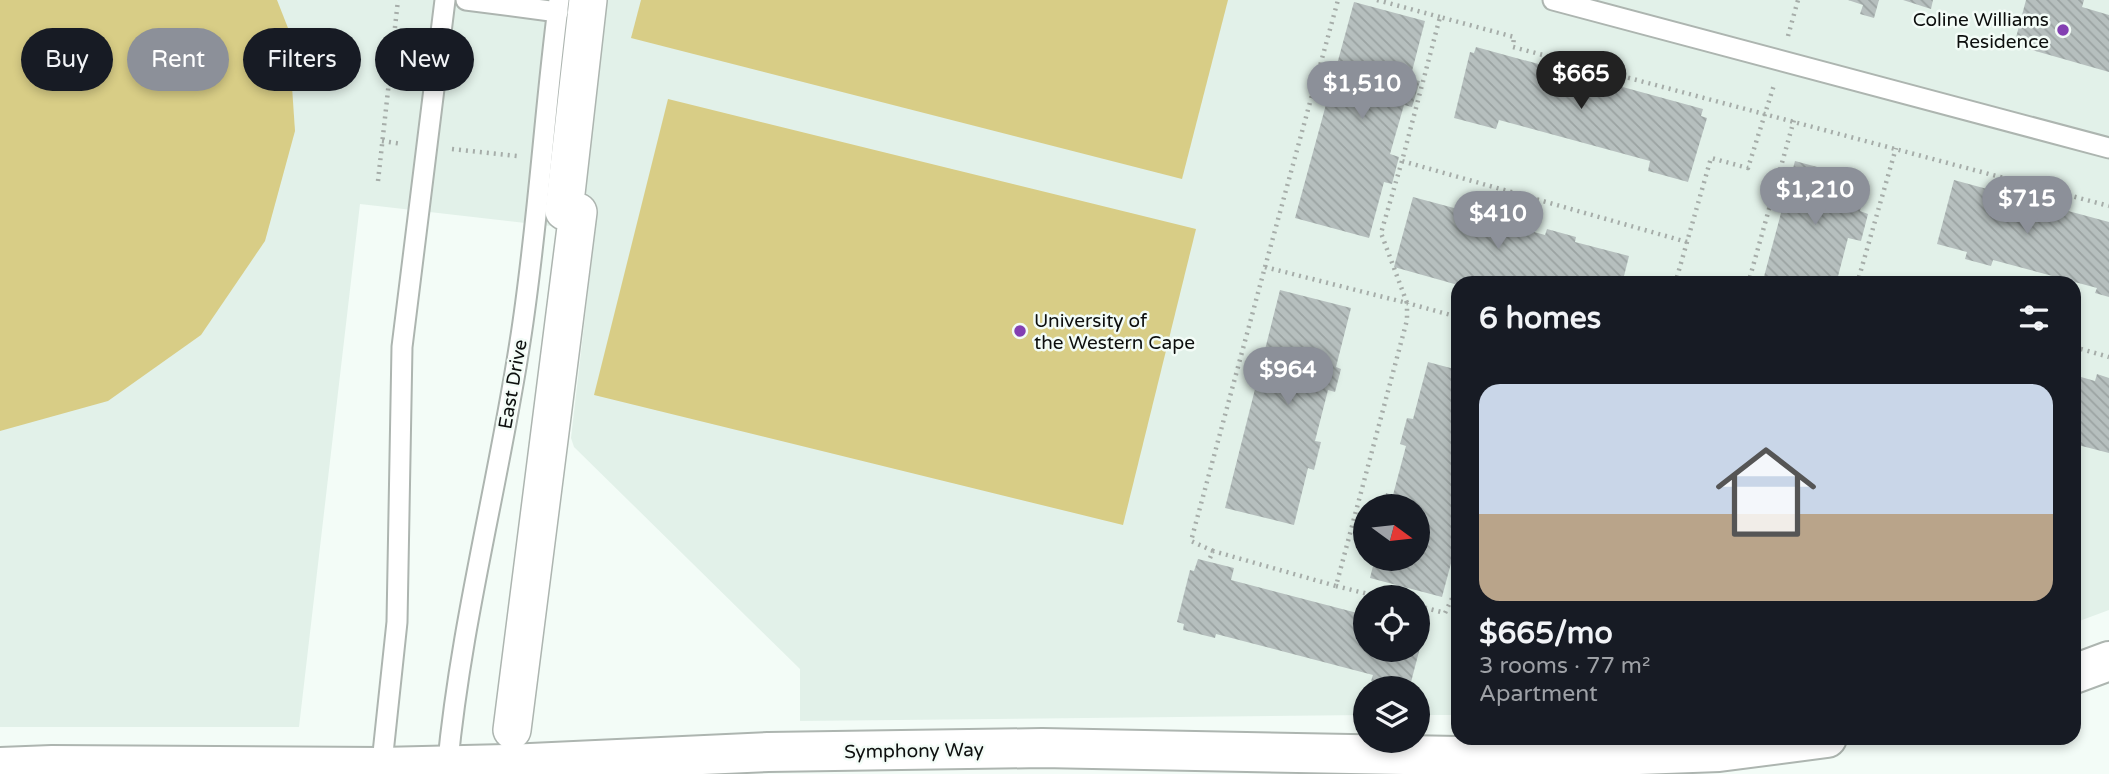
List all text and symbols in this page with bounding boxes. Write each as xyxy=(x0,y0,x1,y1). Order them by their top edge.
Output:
place label: Coline Williams Residence xyxy=(1913,9,2049,53)
marker: Coline Williams Residence xyxy=(2055,22,2071,38)
chip: Buy xyxy=(21,28,113,91)
chip: Rent xyxy=(127,28,229,91)
chip: Filters xyxy=(243,28,361,91)
chip: New xyxy=(375,28,474,91)
pin: $665 xyxy=(1540,52,1622,111)
text: $665 xyxy=(1552,60,1610,88)
pin: $1,510 xyxy=(1305,61,1419,121)
text: $1,510 xyxy=(1323,70,1401,98)
pin: $1,210 xyxy=(1758,168,1872,227)
text: $1,210 xyxy=(1776,176,1854,204)
pin: $715 xyxy=(1986,176,2068,236)
text: $715 xyxy=(1998,185,2056,213)
pin: $410 xyxy=(1457,191,1539,251)
text: $410 xyxy=(1469,200,1527,228)
icon: filters xyxy=(2015,299,2053,337)
text: 6 homes xyxy=(1479,300,1601,337)
place label: University of the Western Cape xyxy=(1034,310,1195,354)
marker: University of the Western Cape xyxy=(1012,323,1028,339)
street label: East Drive xyxy=(494,338,532,431)
pin: $964 xyxy=(1247,348,1329,407)
text: $964 xyxy=(1259,356,1317,384)
icon: home xyxy=(1703,429,1829,555)
north arrow xyxy=(1353,494,1430,570)
map controls xyxy=(1353,494,1430,753)
button: locate xyxy=(1353,585,1430,662)
text: $665/mo xyxy=(1479,615,1613,652)
text: 3 rooms · 77 m² xyxy=(1479,652,1650,680)
button: layers xyxy=(1353,676,1430,753)
text: Apartment xyxy=(1479,680,1598,708)
street label: Symphony Way xyxy=(844,739,984,763)

